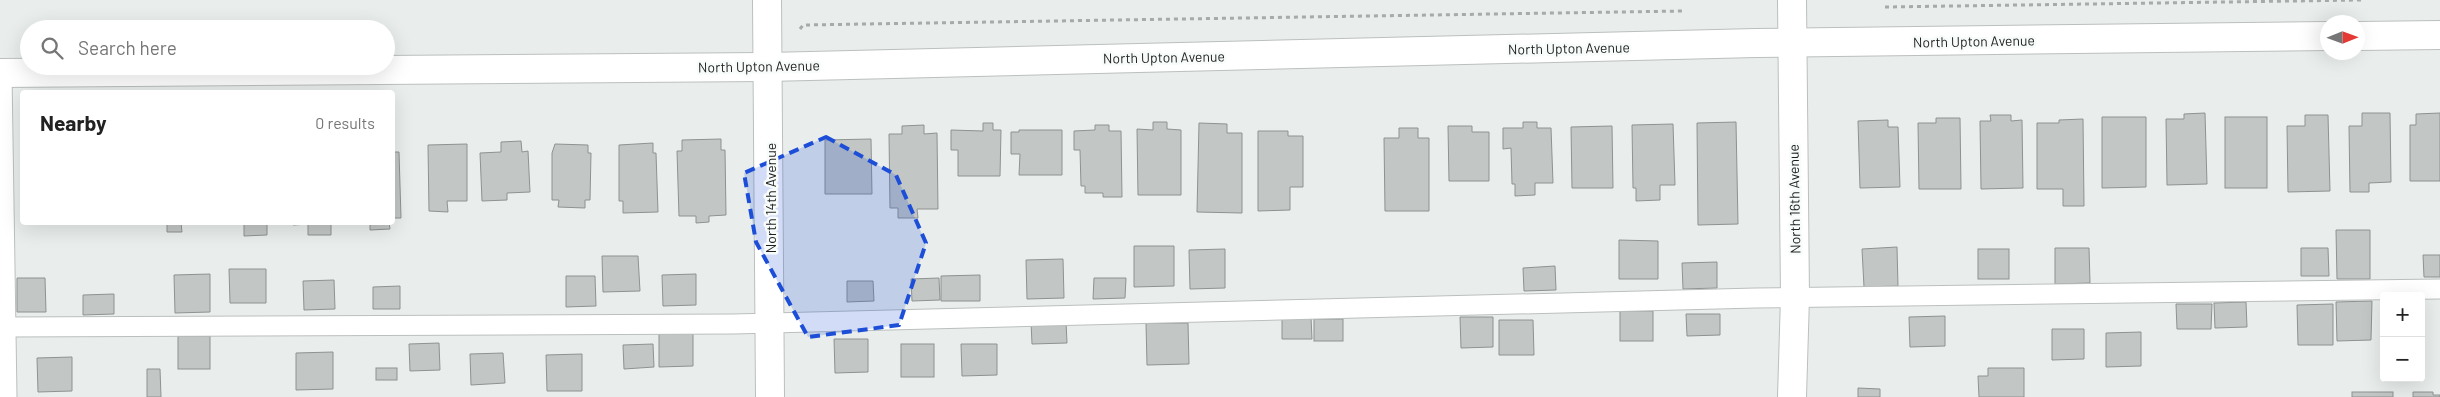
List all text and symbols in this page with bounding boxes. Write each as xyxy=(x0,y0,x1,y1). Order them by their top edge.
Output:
north arrow xyxy=(2320,15,2365,60)
search box xyxy=(20,20,395,75)
street label: North Upton Avenue xyxy=(1913,31,2035,51)
icon: search xyxy=(38,34,66,62)
text: Search here xyxy=(78,36,177,59)
street label: North Upton Avenue xyxy=(1508,38,1630,58)
street label: North Upton Avenue xyxy=(1103,47,1225,67)
street label: North Upton Avenue xyxy=(698,56,820,76)
text: Nearby xyxy=(40,110,106,135)
text: 0 results xyxy=(315,113,375,132)
street label: North 14th Avenue xyxy=(762,143,779,253)
street label: North 16th Avenue xyxy=(1785,144,1803,254)
map controls xyxy=(2380,292,2425,382)
button: + xyxy=(2380,292,2425,337)
button: − xyxy=(2380,337,2425,382)

